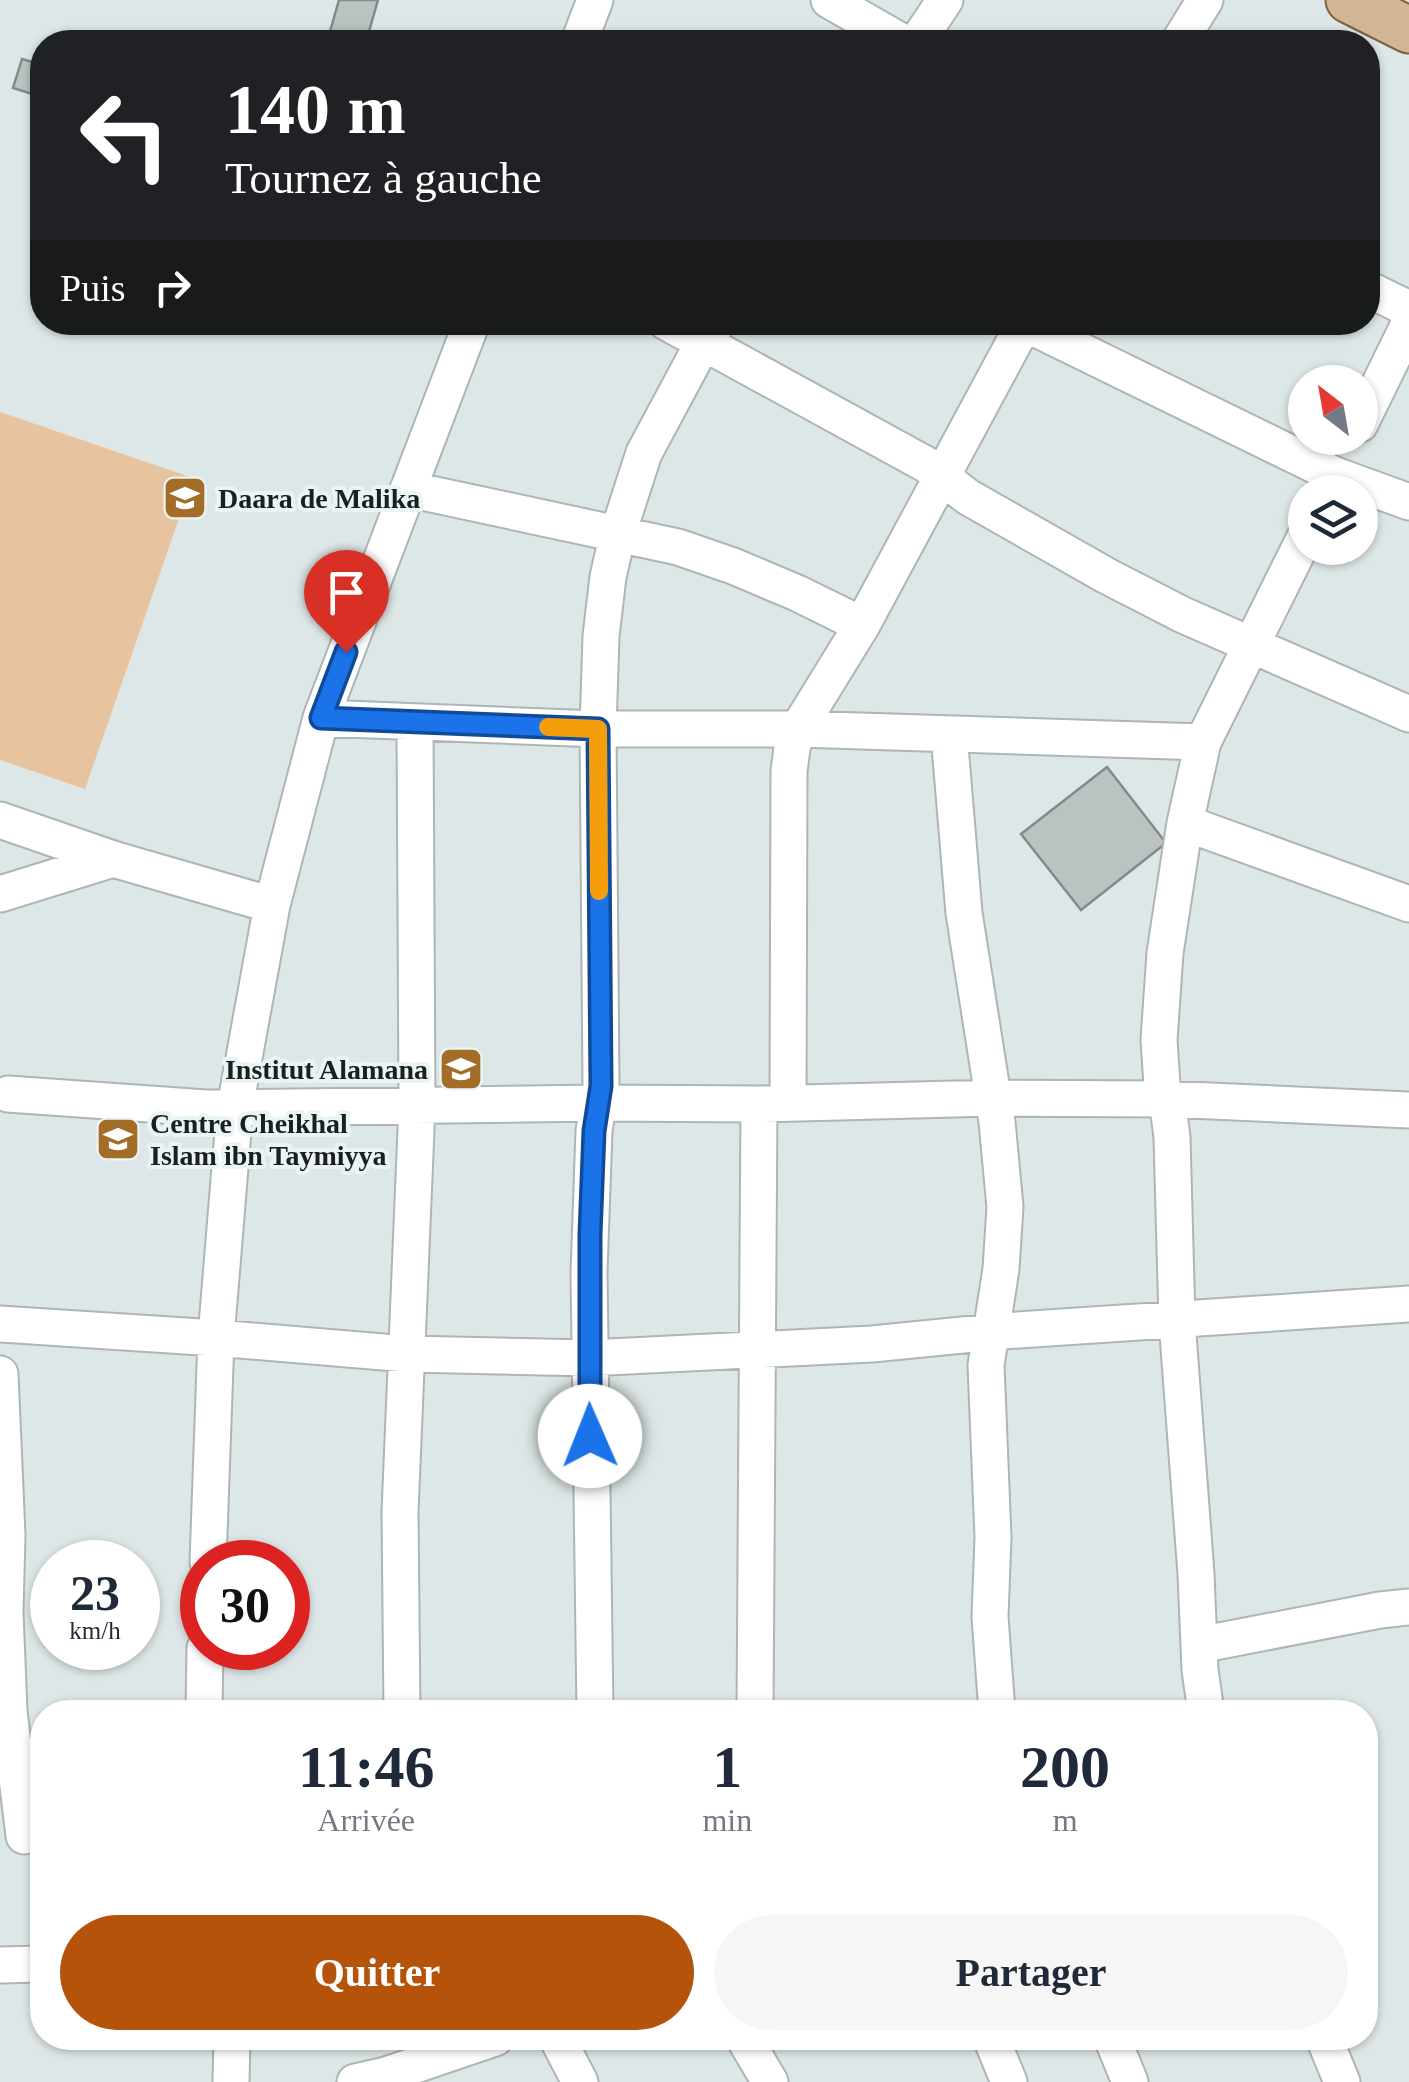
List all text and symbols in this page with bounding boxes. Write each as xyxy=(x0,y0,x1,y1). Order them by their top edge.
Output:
icon: left xyxy=(60,70,190,200)
text: 140 m xyxy=(225,71,406,148)
text: Tournez à gauche xyxy=(225,153,542,203)
icon: right xyxy=(145,260,200,315)
text: Puis xyxy=(60,267,125,309)
north arrow xyxy=(1288,365,1378,455)
map controls xyxy=(1288,365,1378,565)
school or university icon: Daara de Malika xyxy=(162,475,208,521)
button: layers xyxy=(1288,475,1378,565)
place label: Daara de Malika xyxy=(218,483,420,514)
pin xyxy=(304,550,389,653)
icon: arrive xyxy=(319,565,374,620)
school or university icon: Institut Alamana xyxy=(438,1046,484,1092)
place label: Institut Alamana xyxy=(225,1054,428,1085)
place label: Centre Cheikhal Islam ibn Taymiyya xyxy=(150,1108,387,1171)
school or university icon: Centre Cheikhal Islam ibn Taymiyya xyxy=(95,1116,141,1162)
position arrow xyxy=(538,1384,642,1488)
speed limit sign: 30 xyxy=(180,1540,310,1670)
text: 23 xyxy=(70,1565,120,1621)
text: km/h xyxy=(69,1617,121,1644)
text: 11:46 xyxy=(298,1734,435,1800)
text: 1 xyxy=(712,1734,742,1800)
text: 200 xyxy=(1020,1734,1110,1800)
text: Arrivée xyxy=(317,1802,415,1838)
text: min xyxy=(702,1802,752,1838)
text: m xyxy=(1053,1802,1078,1838)
button: Quitter xyxy=(60,1915,694,2030)
button: Partager xyxy=(714,1915,1348,2030)

